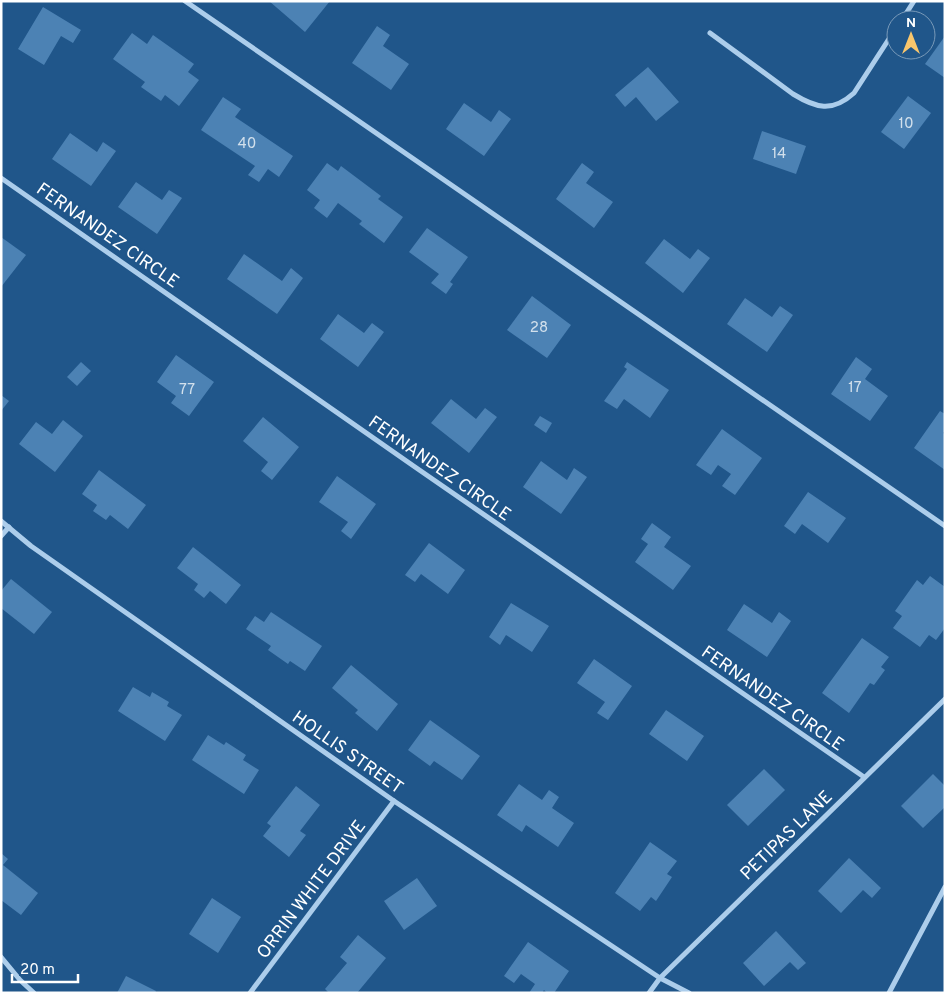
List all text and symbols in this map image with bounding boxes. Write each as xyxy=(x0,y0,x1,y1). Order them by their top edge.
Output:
north arrow xyxy=(886,10,936,60)
text: N xyxy=(906,15,916,32)
house number: 10 xyxy=(898,115,914,134)
house number: 40 xyxy=(238,135,256,154)
house number: 14 xyxy=(772,145,786,164)
street label: FERNANDEZ CIRCLE xyxy=(31,178,183,294)
house number: 28 xyxy=(530,319,548,338)
house number: 17 xyxy=(848,379,862,398)
house number: 77 xyxy=(179,381,195,400)
street label: FERNANDEZ CIRCLE xyxy=(363,411,515,527)
street label: FERNANDEZ CIRCLE xyxy=(696,641,848,757)
street label: HOLLIS STREET xyxy=(287,706,407,800)
street label: PETIPAS LANE xyxy=(736,786,838,886)
street label: ORRIN WHITE DRIVE xyxy=(252,816,372,964)
scale bar xyxy=(12,952,79,984)
text: 20 m xyxy=(20,961,55,980)

